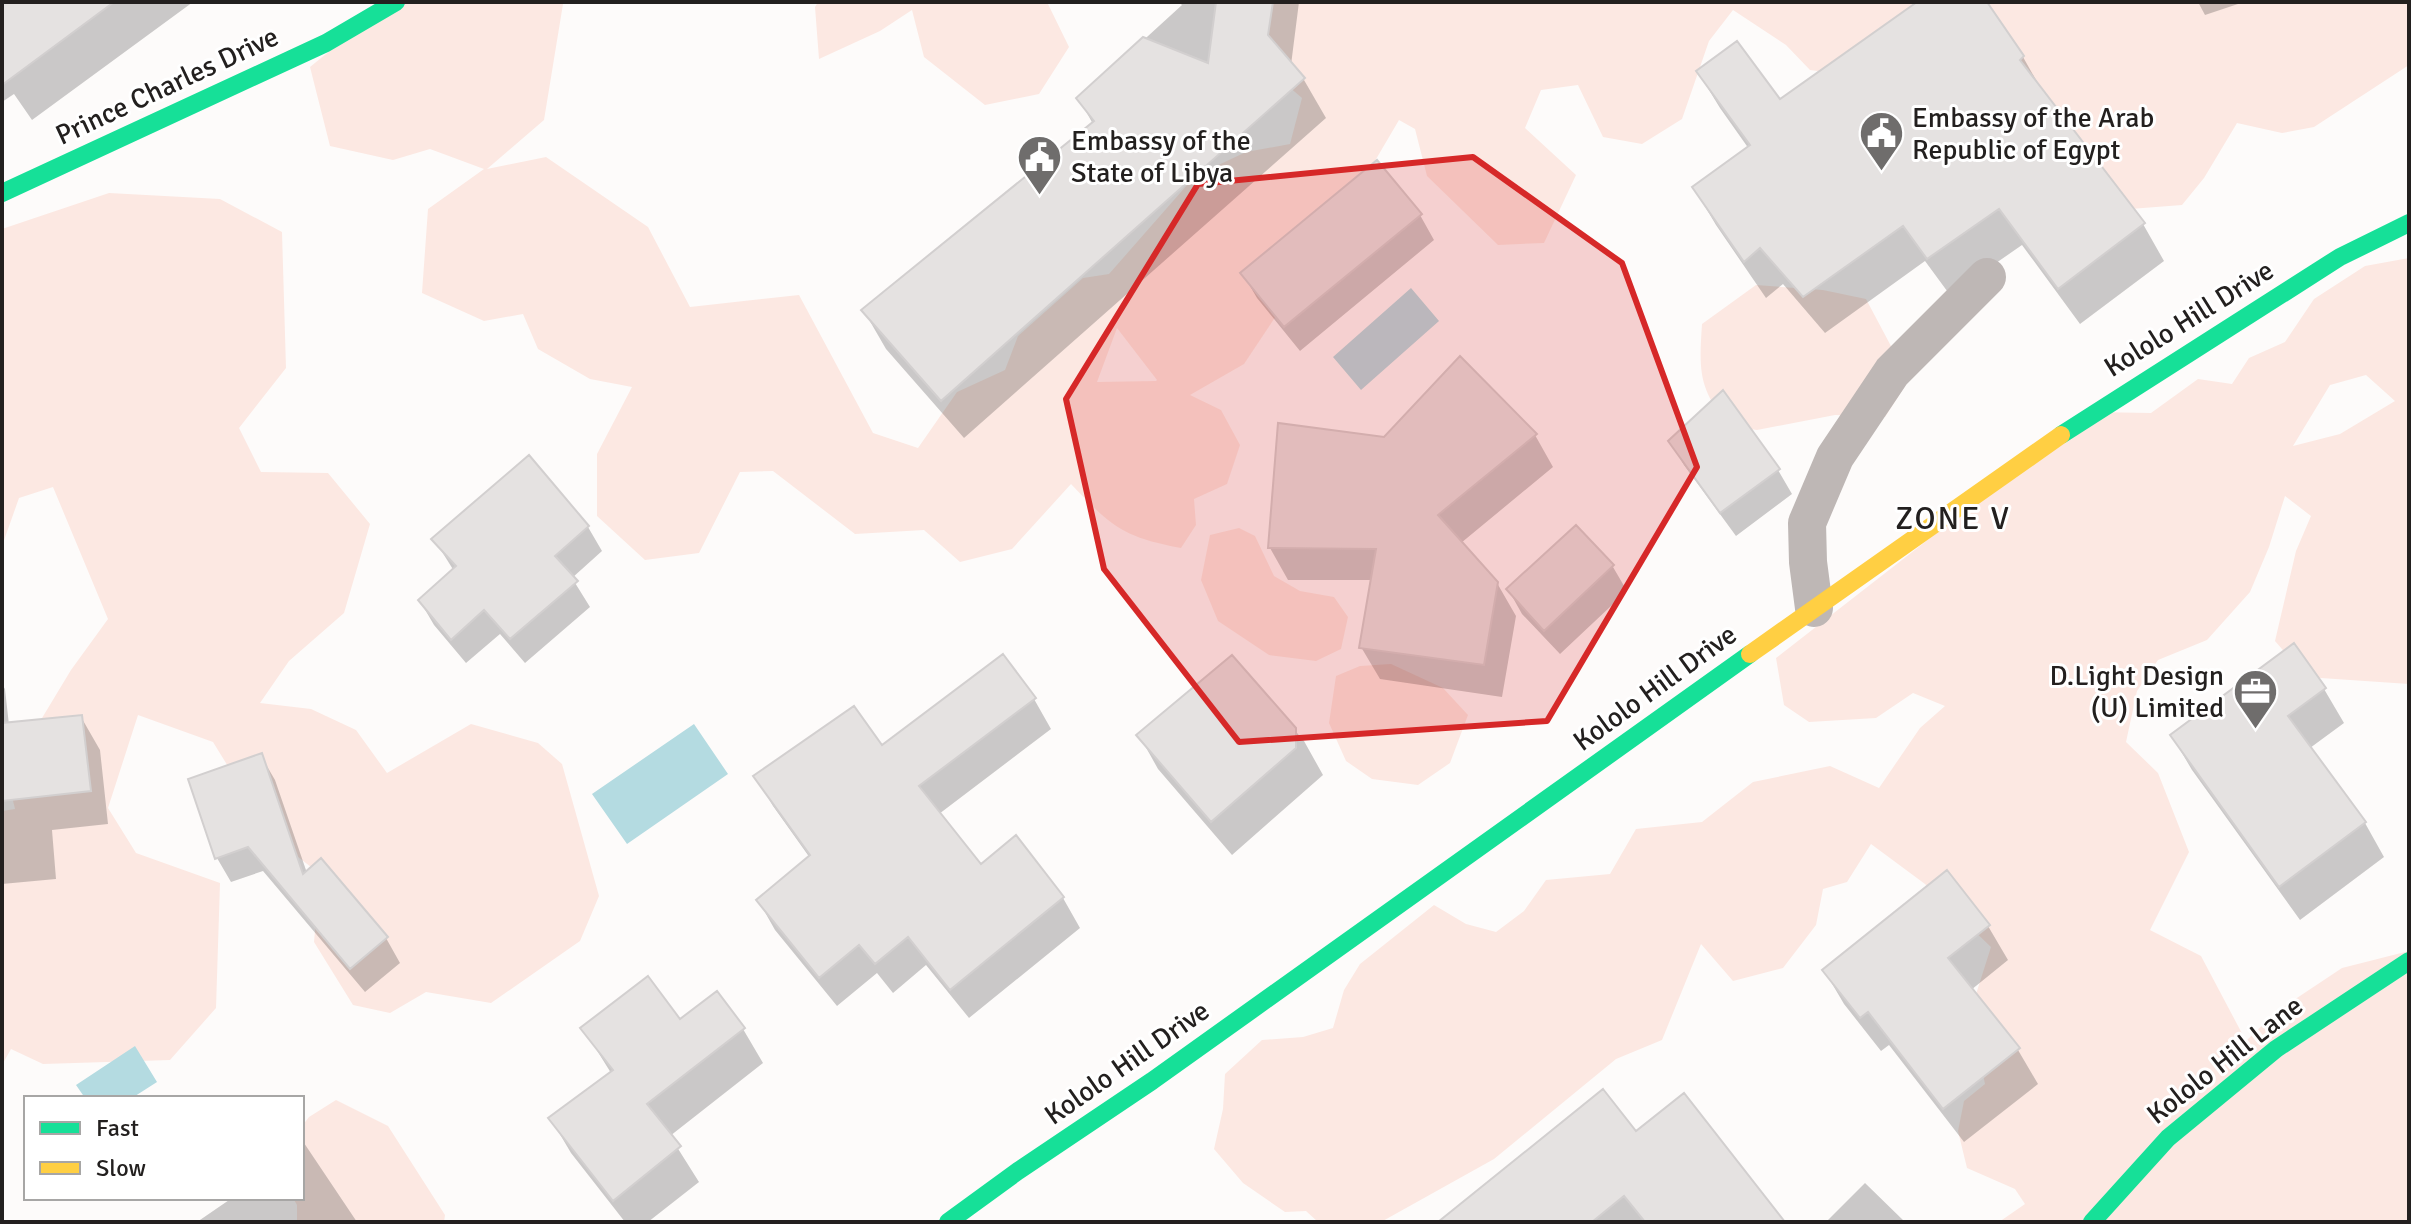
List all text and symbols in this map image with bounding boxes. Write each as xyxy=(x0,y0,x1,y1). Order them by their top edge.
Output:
street label: Prince Charles Drive xyxy=(50,19,284,153)
place label: Embassy of the Arab Republic of Egypt xyxy=(1912,101,2154,167)
public building icon: Embassy of the Arab Republic of Egypt xyxy=(1857,110,1905,173)
place label: Embassy of the State of Libya xyxy=(1071,124,1251,190)
public building icon: Embassy of the State of Libya xyxy=(1016,133,1064,196)
street label: Kololo Hill Drive xyxy=(2098,253,2280,385)
district label: ZONE V xyxy=(1895,499,2011,538)
street label: Kololo Hill Drive xyxy=(1567,617,1743,759)
place label: D.Light Design (U) Limited xyxy=(2049,659,2224,725)
office icon: D.Light Design (U) Limited xyxy=(2231,668,2279,731)
street label: Kololo Hill Lane xyxy=(2140,989,2310,1131)
street label: Kololo Hill Drive xyxy=(1038,994,1216,1132)
legend xyxy=(24,1096,304,1200)
text: Fast xyxy=(96,1113,139,1143)
text: Slow xyxy=(96,1153,146,1183)

